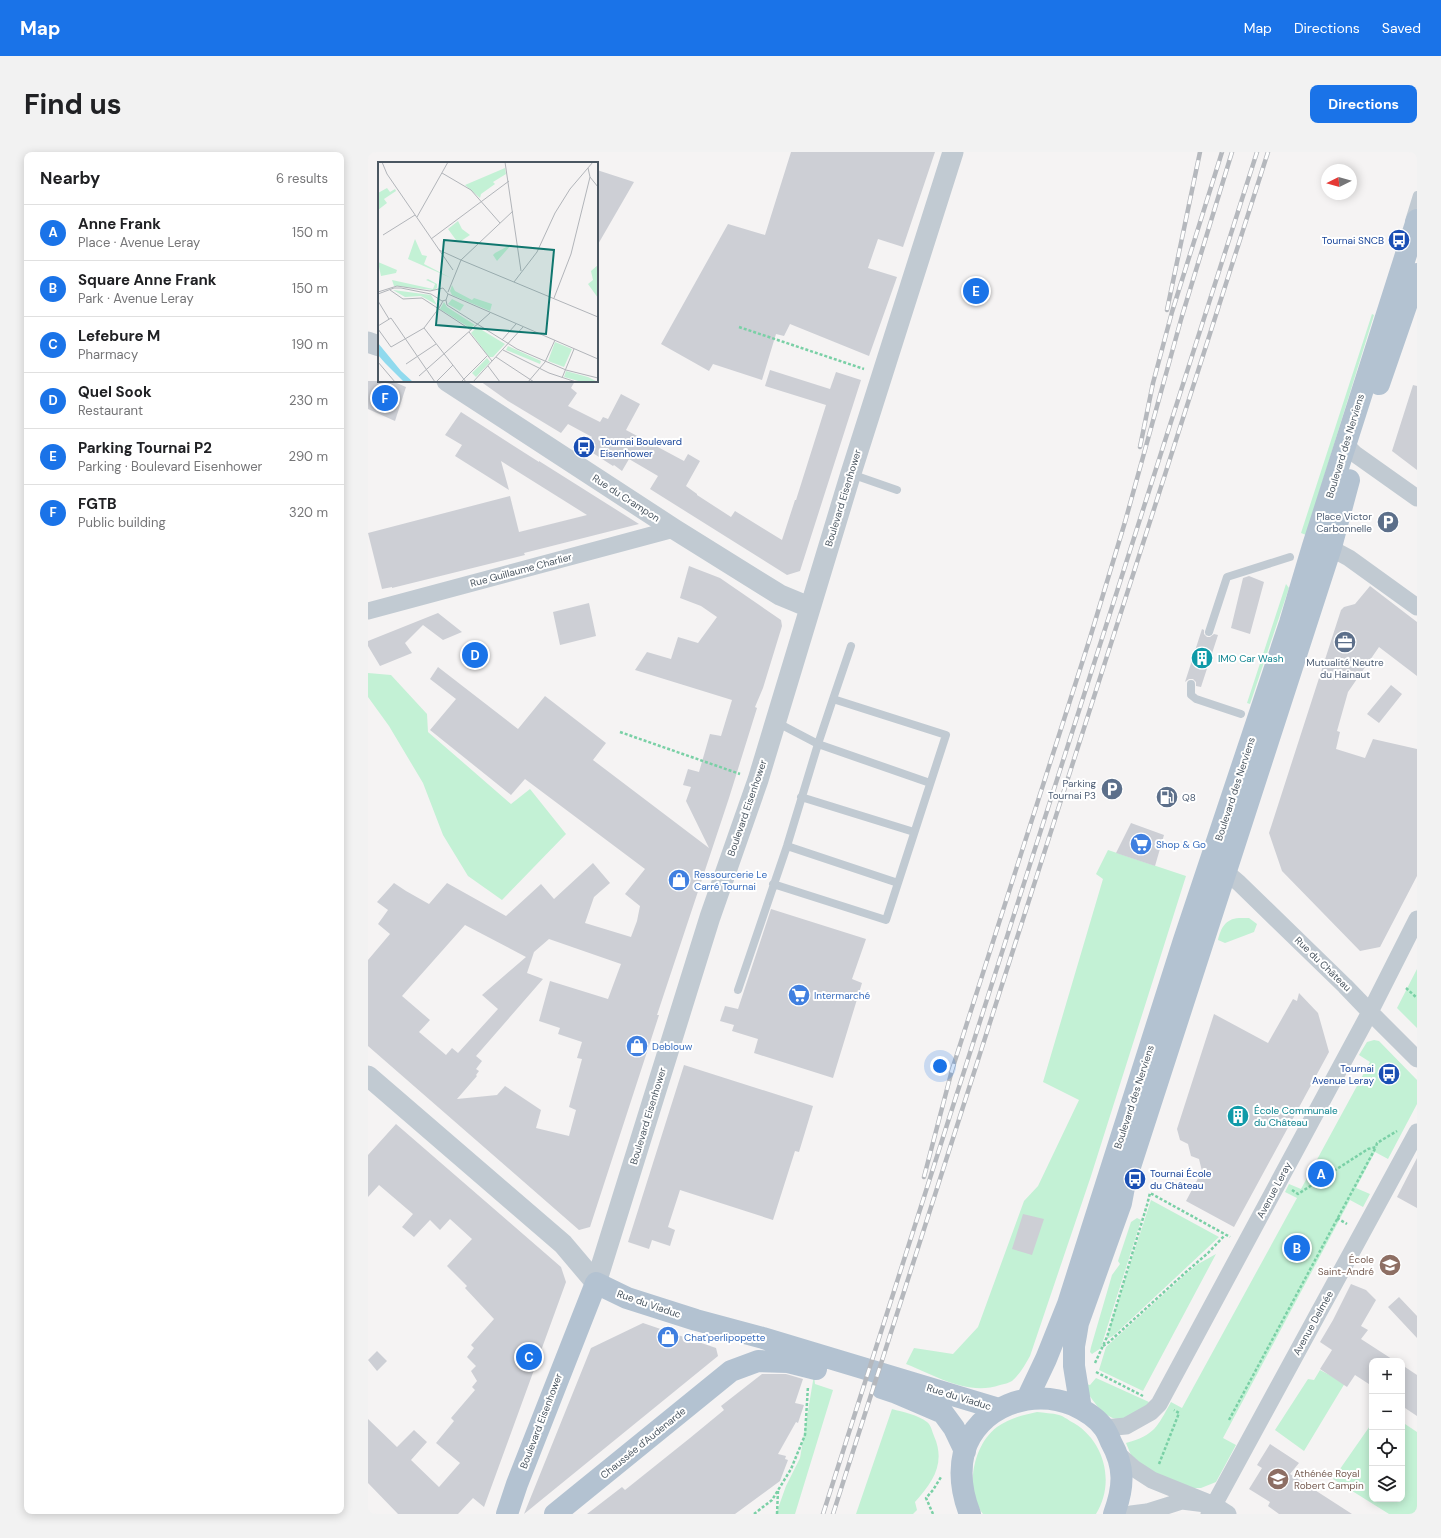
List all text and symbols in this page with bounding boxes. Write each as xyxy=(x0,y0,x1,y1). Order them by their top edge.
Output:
text: Map xyxy=(20,16,60,41)
text: Map xyxy=(1244,19,1272,37)
text: Directions xyxy=(1294,19,1360,37)
text: Saved xyxy=(1382,19,1421,37)
button: Directions xyxy=(1310,85,1417,123)
text: Find us xyxy=(24,86,122,123)
inset map xyxy=(378,162,598,382)
north arrow xyxy=(1321,164,1357,200)
text: Nearby xyxy=(40,167,100,189)
text: 6 results xyxy=(276,170,328,187)
text: Anne Frank xyxy=(78,214,161,234)
text: A xyxy=(48,224,58,241)
text: 150 m xyxy=(292,224,328,241)
bus stop icon: Tournai SNCB xyxy=(1386,227,1412,253)
text: Place · Avenue Leray xyxy=(78,234,200,251)
place label: Tournai SNCB xyxy=(1322,234,1384,247)
text: Square Anne Frank xyxy=(78,270,216,290)
pin: E xyxy=(963,276,989,306)
text: B xyxy=(49,280,57,297)
text: 150 m xyxy=(292,280,328,297)
text: Park · Avenue Leray xyxy=(78,290,194,307)
text: Lefebure M xyxy=(78,326,160,346)
text: C xyxy=(48,336,58,353)
text: 190 m xyxy=(292,336,328,353)
text: Pharmacy xyxy=(78,346,138,363)
text: Quel Sook xyxy=(78,382,152,402)
pin: F xyxy=(372,383,398,413)
text: D xyxy=(48,392,58,409)
text: 230 m xyxy=(289,392,328,409)
street label: Boulevard des Nerviens xyxy=(1323,392,1367,500)
text: Restaurant xyxy=(78,402,143,419)
bus stop icon: Tournai Boulevard Eisenhower xyxy=(571,434,597,460)
place label: Tournai Boulevard Eisenhower xyxy=(600,435,682,460)
text: Parking Tournai P2 xyxy=(78,438,212,458)
street label: Boulevard Eisenhower xyxy=(822,447,864,548)
text: E xyxy=(49,448,57,465)
text: 290 m xyxy=(289,448,328,465)
text: Parking · Boulevard Eisenhower xyxy=(78,458,262,475)
street label: Rue du Crampon xyxy=(590,471,662,525)
text: FGTB xyxy=(78,494,117,514)
text: F xyxy=(49,504,57,521)
text: 320 m xyxy=(289,504,328,521)
parking icon: Place Victor Carbonnelle xyxy=(1375,509,1401,535)
place label: Place Victor Carbonnelle xyxy=(1316,510,1372,535)
text: Public building xyxy=(78,514,166,531)
street label: Rue Guillaume Charlier xyxy=(469,550,574,590)
office icon: Mutualité Neutre du Hainaut xyxy=(1332,629,1358,655)
pin: D xyxy=(462,640,488,670)
building icon: IMO Car Wash xyxy=(1189,645,1215,671)
place label: IMO Car Wash xyxy=(1218,652,1284,665)
place label: Mutualité Neutre du Hainaut xyxy=(1306,656,1384,681)
street label: Boulevard des Nerviens xyxy=(1212,735,1258,843)
street label: Boulevard Eisenhower xyxy=(724,758,770,858)
parking icon: Parking Tournai P3 xyxy=(1099,776,1125,802)
place label: Parking Tournai P3 xyxy=(1048,777,1096,802)
fuel station icon: Q8 xyxy=(1154,784,1180,810)
place label: Q8 xyxy=(1182,791,1196,804)
supermarket icon: Shop & Go xyxy=(1128,831,1154,857)
place label: Shop & Go xyxy=(1156,838,1206,851)
shop icon: Ressourcerie Le Carré Tournai xyxy=(666,867,692,893)
place label: Ressourcerie Le Carré Tournai xyxy=(694,868,767,893)
street label: Rue du Château xyxy=(1292,934,1354,994)
supermarket icon: Intermarché xyxy=(786,982,812,1008)
place label: Intermarché xyxy=(814,989,871,1002)
shop icon: Deblouw xyxy=(624,1033,650,1059)
place label: Deblouw xyxy=(652,1040,693,1053)
street label: Boulevard des Nerviens xyxy=(1111,1043,1157,1151)
your location xyxy=(930,1056,950,1076)
bus stop icon: Tournai Avenue Leray xyxy=(1376,1061,1402,1087)
place label: Tournai Avenue Leray xyxy=(1312,1062,1374,1087)
street label: Boulevard Eisenhower xyxy=(627,1065,669,1166)
building icon: École Communale du Château xyxy=(1225,1103,1251,1129)
place label: École Communale du Château xyxy=(1254,1104,1338,1129)
street label: Avenue Leray xyxy=(1254,1159,1294,1220)
pin: A xyxy=(1308,1159,1334,1189)
bus stop icon: Tournai École du Château xyxy=(1122,1166,1148,1192)
place label: Tournai École du Château xyxy=(1150,1167,1212,1192)
pin: B xyxy=(1284,1233,1310,1263)
school or university icon: École Saint-André xyxy=(1377,1252,1403,1278)
place label: École Saint-André xyxy=(1318,1253,1374,1278)
street label: Rue du Viaduc xyxy=(615,1287,683,1321)
street label: Avenue Delmée xyxy=(1290,1288,1336,1358)
shop icon: Chat'perlipopette xyxy=(655,1324,681,1350)
place label: Chat'perlipopette xyxy=(684,1331,766,1344)
pin: C xyxy=(516,1342,542,1372)
map controls xyxy=(1369,1358,1405,1502)
button: + xyxy=(1369,1358,1405,1394)
street label: Boulevard Eisenhower xyxy=(517,1371,565,1471)
street label: Rue du Viaduc xyxy=(925,1381,993,1413)
button: − xyxy=(1369,1394,1405,1430)
street label: Chaussée d'Audenarde xyxy=(598,1404,689,1481)
button: locate xyxy=(1369,1430,1405,1466)
school or university icon: Athénée Royal Robert Campin xyxy=(1265,1466,1291,1492)
button: layers xyxy=(1369,1466,1405,1502)
place label: Athénée Royal Robert Campin xyxy=(1294,1467,1364,1492)

